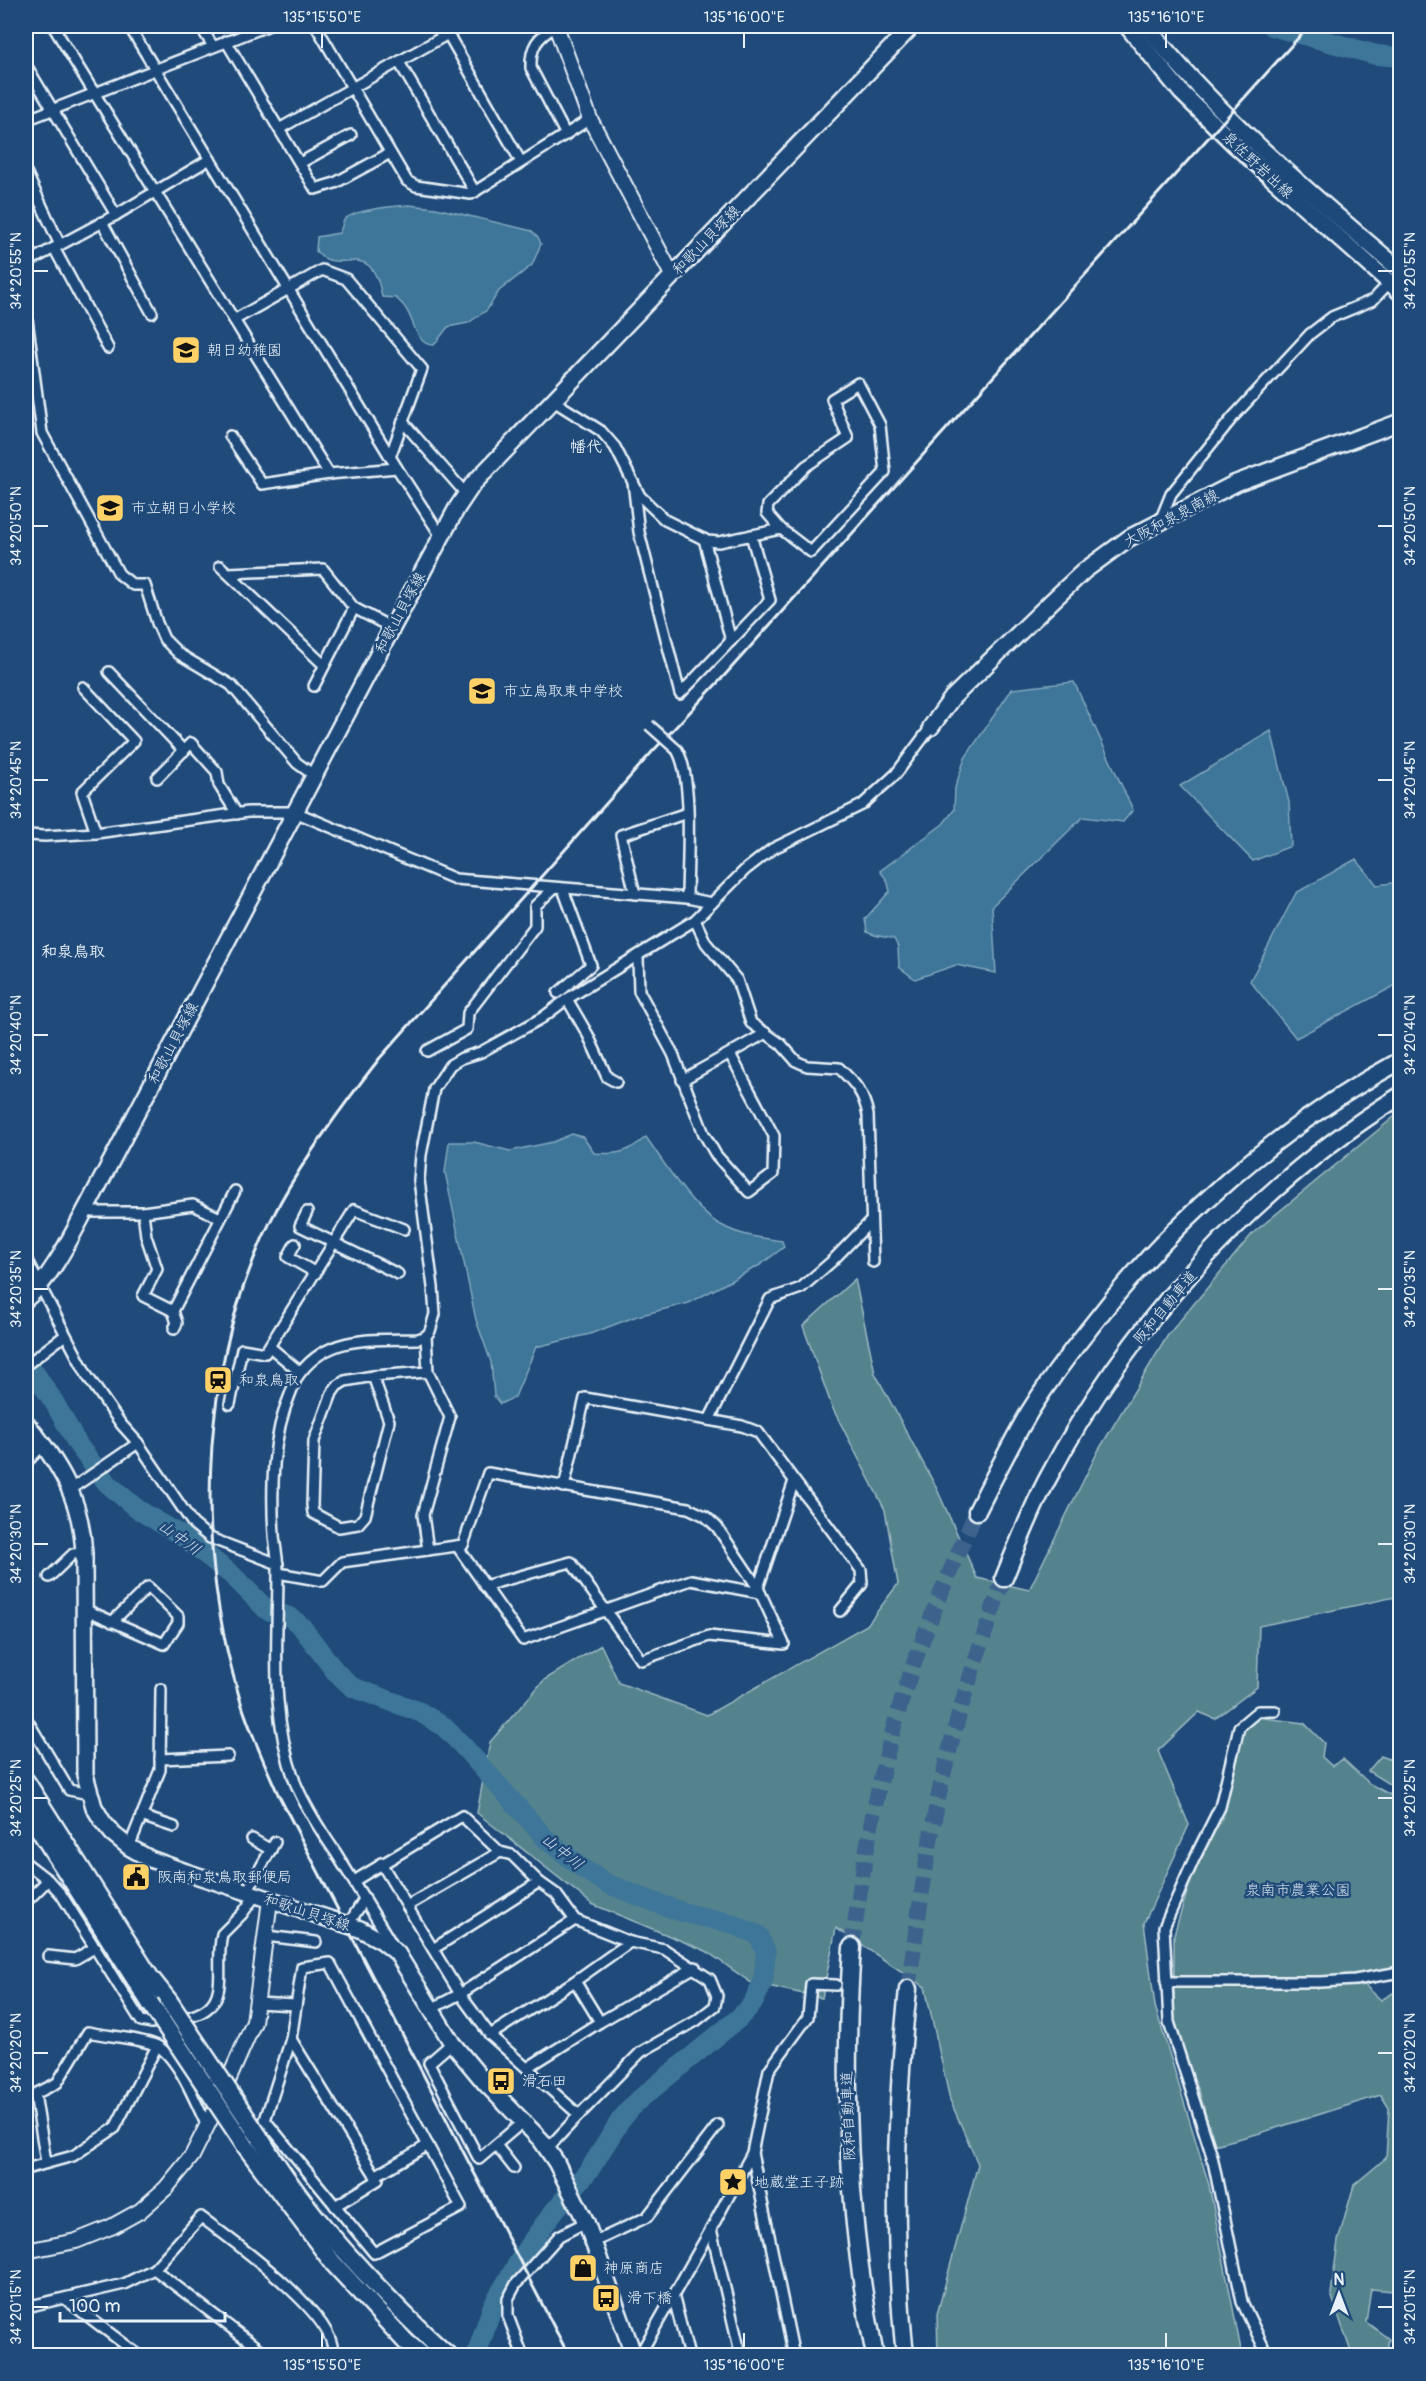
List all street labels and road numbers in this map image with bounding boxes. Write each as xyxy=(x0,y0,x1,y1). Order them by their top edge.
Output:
street label: 泉佐野岩出線 xyxy=(1218,128,1297,203)
street label: 和歌山貝塚線 xyxy=(668,201,744,279)
street label: 大阪和泉泉南線 xyxy=(1120,485,1222,551)
street label: 和歌山貝塚線 xyxy=(371,569,430,657)
street label: 和歌山貝塚線 xyxy=(144,999,203,1087)
street label: 阪和自動車道 xyxy=(1129,1267,1202,1348)
street label: 和歌山貝塚線 xyxy=(261,1890,353,1935)
street label: 阪和自動車道 xyxy=(837,2071,860,2161)

